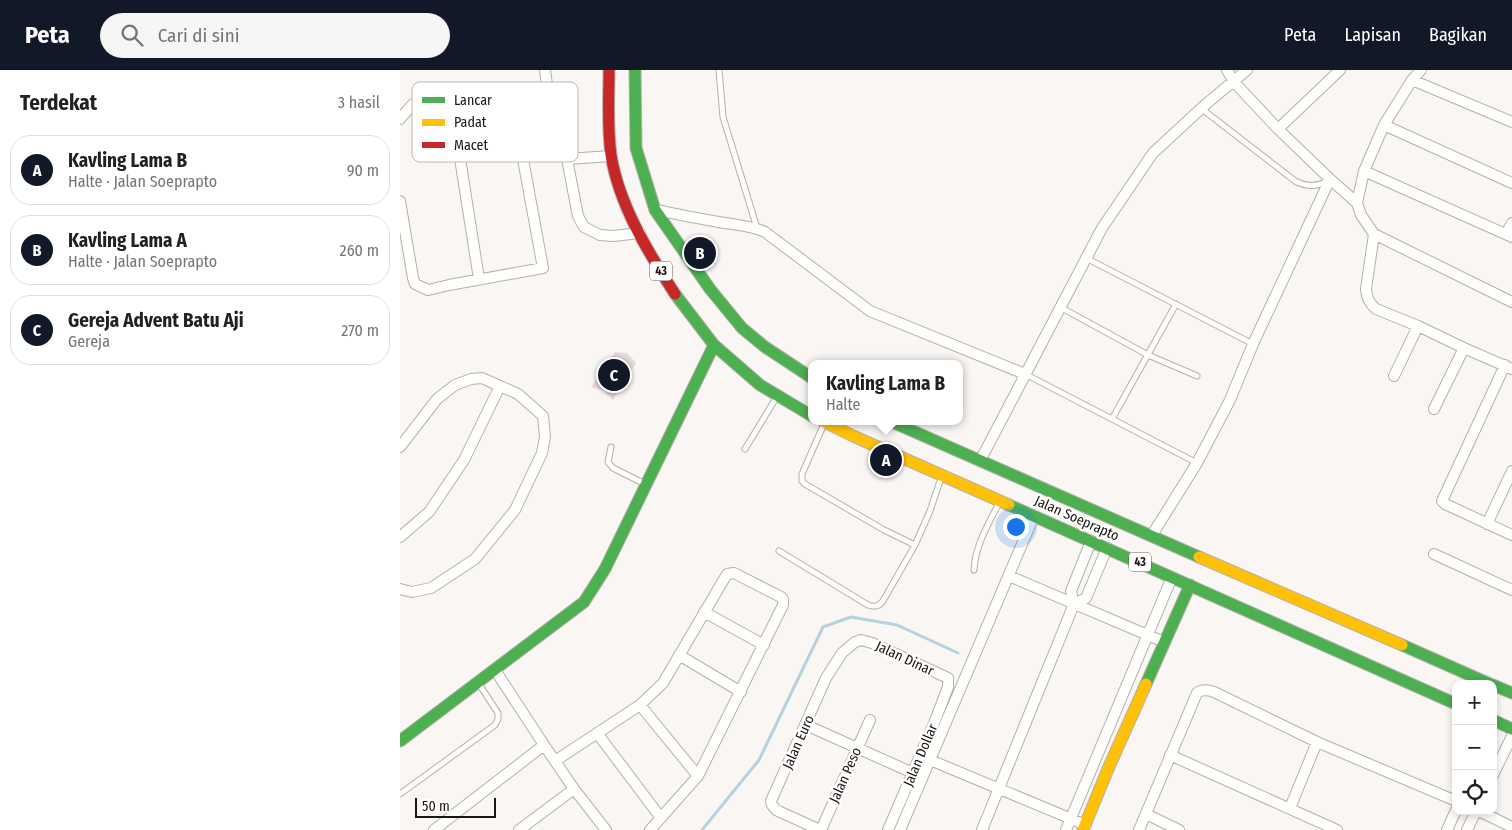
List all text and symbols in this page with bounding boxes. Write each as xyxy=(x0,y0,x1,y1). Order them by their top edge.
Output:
search box xyxy=(100,13,450,58)
text: Peta xyxy=(25,21,70,49)
icon: search xyxy=(118,21,146,49)
text: Cari di sini xyxy=(158,24,239,47)
text: Peta xyxy=(1284,24,1316,46)
text: Lapisan xyxy=(1344,24,1401,46)
text: Bagikan xyxy=(1429,24,1487,46)
legend xyxy=(412,82,578,162)
text: Terdekat xyxy=(20,90,97,116)
text: Lancar xyxy=(454,92,492,109)
text: 3 hasil xyxy=(338,93,380,112)
text: Padat xyxy=(454,114,487,131)
text: Macet xyxy=(454,137,488,154)
text: Kavling Lama B xyxy=(68,149,187,172)
text: A xyxy=(33,161,41,180)
text: 90 m xyxy=(347,161,379,180)
text: Halte · Jalan Soeprapto xyxy=(68,172,217,191)
text: Kavling Lama A xyxy=(68,229,187,252)
pin: B xyxy=(684,234,716,272)
text: B xyxy=(33,241,41,260)
text: 260 m xyxy=(340,241,379,260)
text: Halte · Jalan Soeprapto xyxy=(68,252,217,271)
road number: 43 xyxy=(650,262,672,280)
text: Gereja Advent Batu Aji xyxy=(68,309,244,332)
text: C xyxy=(33,321,41,340)
text: 270 m xyxy=(341,321,379,340)
text: Gereja xyxy=(68,332,110,351)
pin: C xyxy=(598,356,630,394)
popup xyxy=(808,360,963,425)
text: Kavling Lama B xyxy=(826,372,945,395)
text: Halte xyxy=(826,395,860,414)
pin: A xyxy=(870,441,902,479)
street label: Jalan Soeprapto xyxy=(1032,492,1122,545)
your location xyxy=(1003,514,1029,540)
road number: 43 xyxy=(1129,552,1151,572)
street label: Jalan Dinar xyxy=(873,638,937,679)
map controls xyxy=(1452,680,1497,815)
button: + xyxy=(1452,680,1497,725)
street label: Jalan Euro xyxy=(779,713,818,772)
street label: Jalan Dollar xyxy=(900,721,941,789)
button: − xyxy=(1452,725,1497,770)
street label: Jalan Peso xyxy=(826,745,865,806)
button: locate xyxy=(1452,770,1497,815)
scale bar xyxy=(415,795,496,818)
text: 50 m xyxy=(422,798,450,815)

